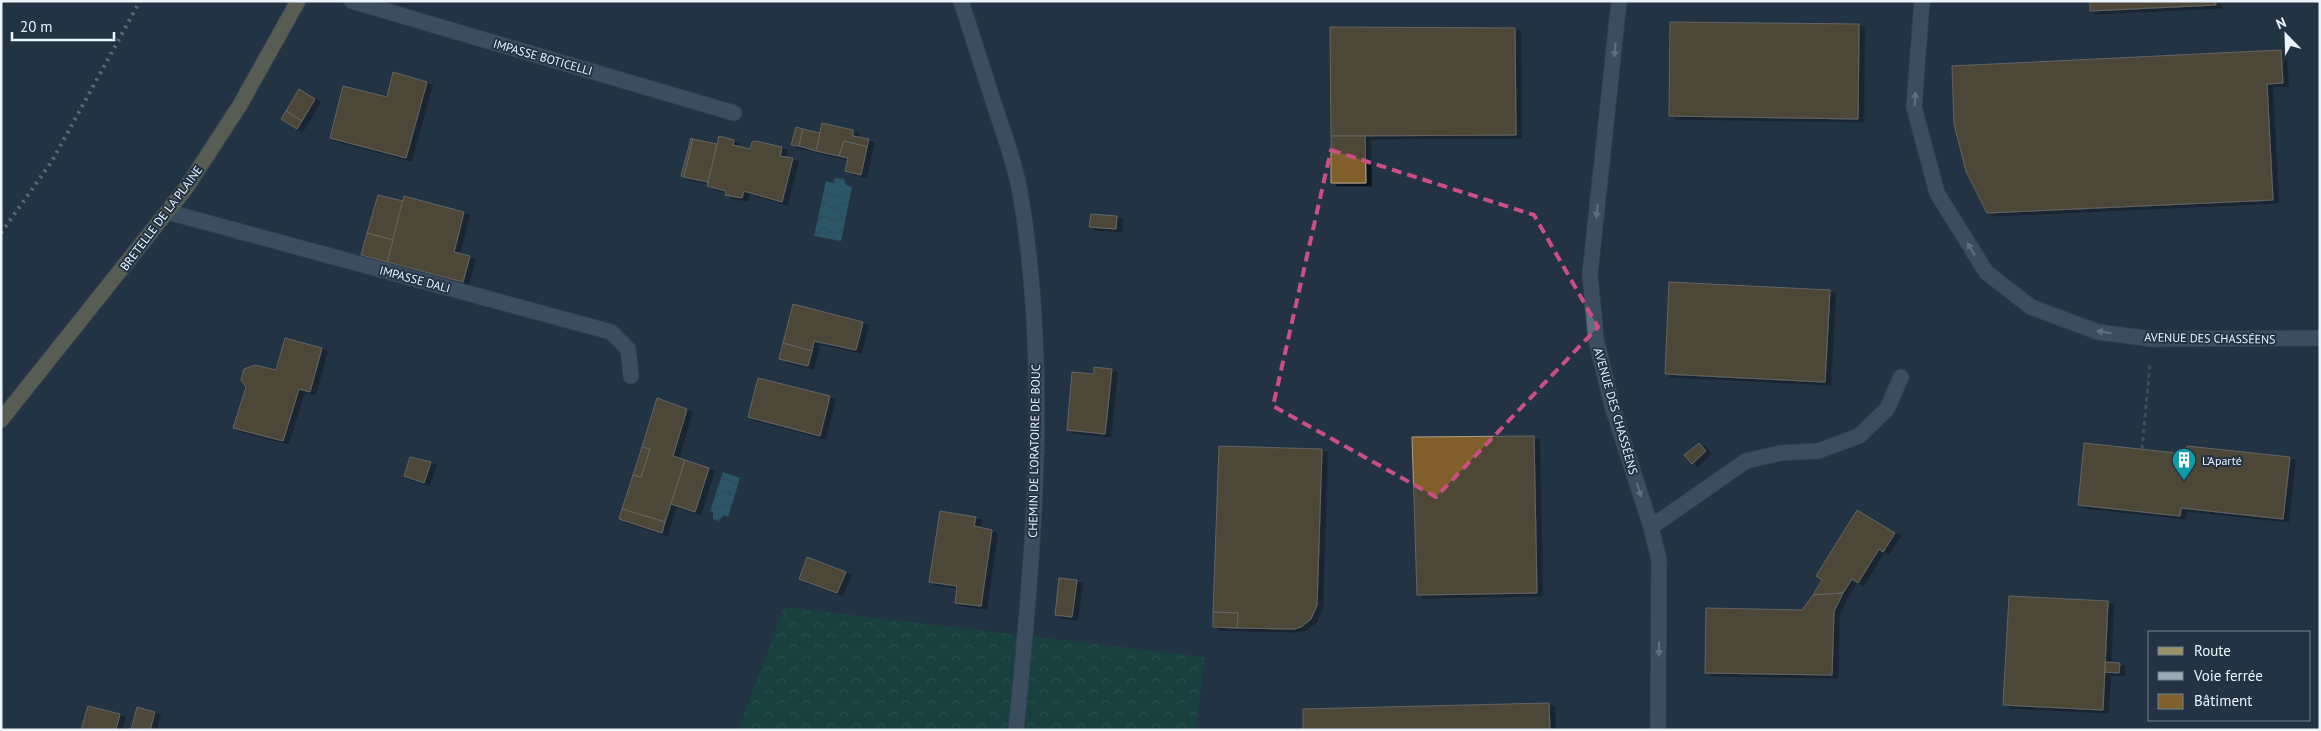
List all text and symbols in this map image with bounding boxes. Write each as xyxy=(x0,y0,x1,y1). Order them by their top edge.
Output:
scale bar xyxy=(12,10,115,42)
north arrow xyxy=(2261,10,2311,60)
text: N xyxy=(2273,13,2289,33)
text: 20 m xyxy=(20,17,53,36)
street label: IMPASSE BOTICELLI xyxy=(492,36,594,78)
one-way arrow xyxy=(1610,42,1618,58)
one-way arrow xyxy=(1911,91,1919,107)
street label: BRETELLE DE LA PLAINE xyxy=(117,163,205,273)
one-way arrow xyxy=(1593,204,1601,220)
one-way arrow xyxy=(1967,242,1976,255)
street label: IMPASSE DALI xyxy=(378,262,452,296)
one-way arrow xyxy=(2096,328,2112,336)
street label: AVENUE DES CHASSÉENS xyxy=(2144,329,2276,347)
street label: AVENUE DES CHASSÉENS xyxy=(1591,346,1641,476)
street label: CHEMIN DE L'ORATOIRE DE BOUC xyxy=(1025,364,1043,538)
building icon: L'Aparté xyxy=(2171,447,2197,481)
place label: L'Aparté xyxy=(2202,453,2242,468)
one-way arrow xyxy=(1635,482,1643,497)
legend xyxy=(2148,631,2311,721)
text: Route xyxy=(2194,641,2231,660)
one-way arrow xyxy=(1655,642,1663,658)
text: Voie ferrée xyxy=(2193,666,2263,685)
text: Bâtiment xyxy=(2194,691,2252,710)

